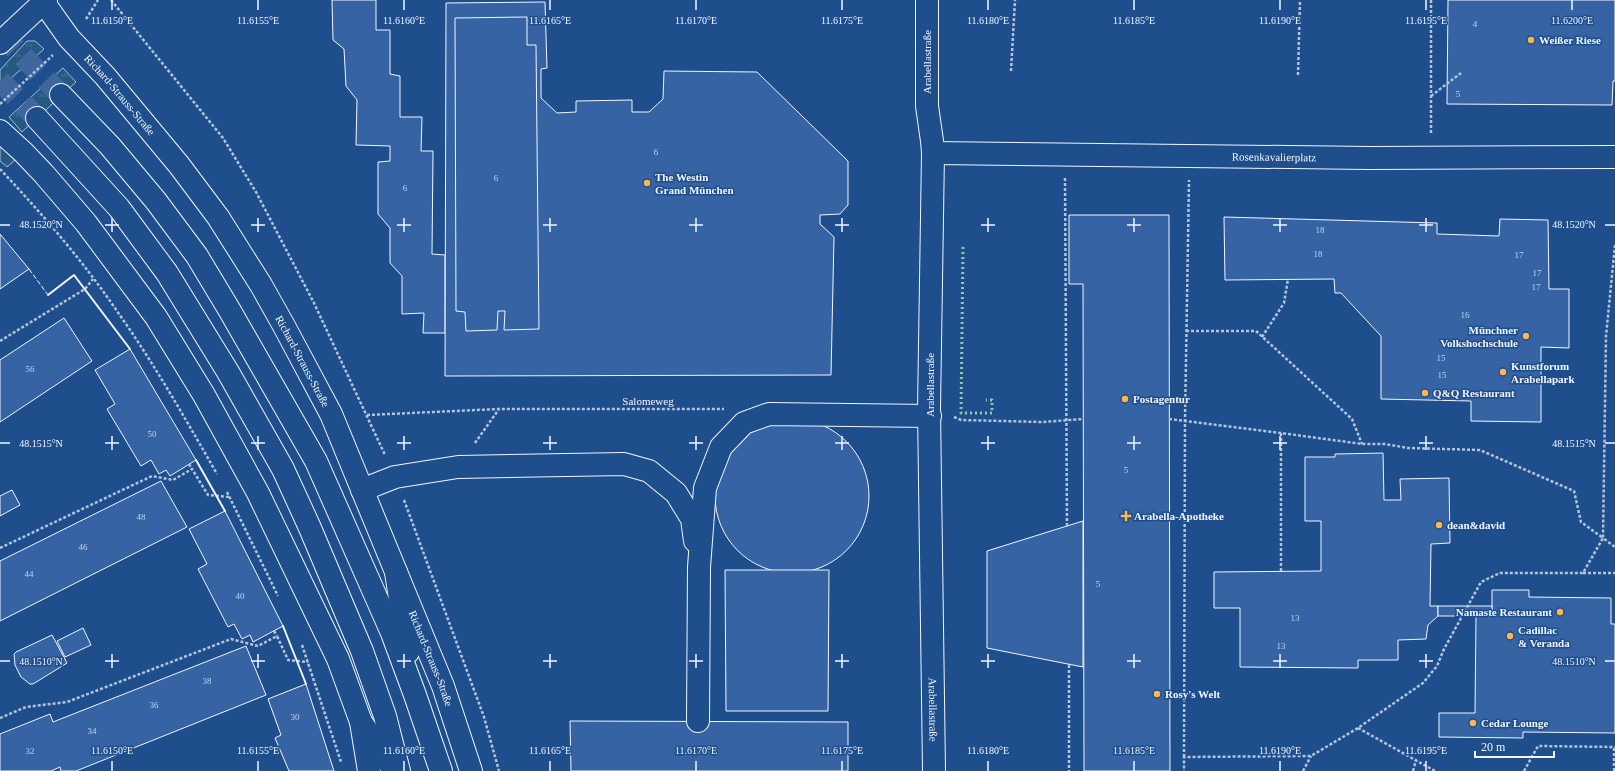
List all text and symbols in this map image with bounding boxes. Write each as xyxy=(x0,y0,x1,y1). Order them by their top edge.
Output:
text: 11.6150°E xyxy=(91,15,133,26)
text: 11.6155°E xyxy=(237,15,279,26)
text: 11.6160°E xyxy=(383,15,425,26)
text: 11.6165°E xyxy=(529,15,571,26)
text: 11.6170°E xyxy=(675,15,717,26)
text: 11.6175°E xyxy=(821,15,863,26)
text: 11.6180°E xyxy=(967,15,1009,26)
text: 11.6185°E xyxy=(1113,15,1155,26)
text: 11.6190°E xyxy=(1259,15,1301,26)
text: 11.6195°E xyxy=(1405,15,1447,26)
text: 11.6200°E xyxy=(1551,15,1593,26)
house number: 4 xyxy=(1473,19,1478,29)
street label: Arabellastraße xyxy=(921,30,933,94)
place label: Weißer Riese xyxy=(1539,34,1601,46)
marker: Weißer Riese xyxy=(1526,35,1536,45)
street label: Richard-Strauss-Straße xyxy=(82,52,158,138)
house number: 5 xyxy=(1456,89,1461,99)
house number: 6 xyxy=(654,147,659,157)
street label: Rosenkavalierplatz xyxy=(1232,150,1316,163)
place label: The Westin Grand München xyxy=(655,171,734,196)
house number: 6 xyxy=(494,173,499,183)
marker: The Westin Grand München xyxy=(642,178,652,188)
house number: 6 xyxy=(403,183,408,193)
text: 48.1520°N xyxy=(19,219,63,230)
text: 48.1520°N xyxy=(1552,219,1596,230)
house number: 18 xyxy=(1316,225,1325,235)
house number: 18 xyxy=(1314,249,1323,259)
house number: 17 xyxy=(1515,250,1524,260)
house number: 17 xyxy=(1533,268,1542,278)
house number: 17 xyxy=(1532,282,1541,292)
house number: 16 xyxy=(1461,310,1470,320)
street label: Richard-Strauss-Straße xyxy=(273,313,332,409)
place label: Münchner Volkshochschule xyxy=(1440,324,1518,349)
marker: Münchner Volkshochschule xyxy=(1521,331,1531,341)
street label: Arabellastraße xyxy=(924,353,936,417)
house number: 15 xyxy=(1437,353,1446,363)
place label: Kunstforum Arabellapark xyxy=(1511,360,1575,385)
house number: 56 xyxy=(26,364,35,374)
marker: Kunstforum Arabellapark xyxy=(1498,367,1508,377)
house number: 15 xyxy=(1438,370,1447,380)
place label: Q&Q Restaurant xyxy=(1433,387,1515,399)
marker: Q&Q Restaurant xyxy=(1420,388,1430,398)
place label: Postagentur xyxy=(1133,393,1190,405)
marker: Postagentur xyxy=(1120,394,1130,404)
street label: Salomeweg xyxy=(622,395,674,407)
house number: 50 xyxy=(148,429,157,439)
text: 48.1515°N xyxy=(19,438,63,449)
text: 48.1515°N xyxy=(1552,438,1596,449)
house number: 5 xyxy=(1124,465,1129,475)
place label: Arabella-Apotheke xyxy=(1134,510,1224,522)
marker: Arabella-Apotheke xyxy=(1121,511,1131,521)
house number: 48 xyxy=(137,512,146,522)
place label: dean&david xyxy=(1447,519,1505,531)
marker: dean&david xyxy=(1434,520,1444,530)
house number: 46 xyxy=(79,542,88,552)
house number: 44 xyxy=(25,569,34,579)
house number: 5 xyxy=(1096,579,1101,589)
house number: 40 xyxy=(236,591,245,601)
place label: Namaste Restaurant xyxy=(1456,606,1552,618)
marker: Namaste Restaurant xyxy=(1555,607,1565,617)
street label: Richard-Strauss-Straße xyxy=(407,609,455,708)
house number: 13 xyxy=(1291,613,1300,623)
place label: Cadillac & Veranda xyxy=(1518,624,1570,649)
marker: Cadillac & Veranda xyxy=(1505,631,1515,641)
house number: 13 xyxy=(1277,641,1286,651)
text: 48.1510°N xyxy=(19,656,63,667)
text: 48.1510°N xyxy=(1552,656,1596,667)
house number: 38 xyxy=(203,676,212,686)
street label: Arabellastraße xyxy=(927,677,940,742)
place label: Rosy's Welt xyxy=(1165,688,1220,700)
marker: Rosy's Welt xyxy=(1152,689,1162,699)
house number: 36 xyxy=(150,700,159,710)
house number: 30 xyxy=(291,712,300,722)
place label: Cedar Lounge xyxy=(1481,717,1548,729)
marker: Cedar Lounge xyxy=(1468,718,1478,728)
house number: 34 xyxy=(88,726,97,736)
scale bar xyxy=(1475,733,1554,759)
text: 20 m xyxy=(1481,740,1506,754)
text: 11.6150°E xyxy=(91,745,133,756)
text: 11.6155°E xyxy=(237,745,279,756)
text: 11.6160°E xyxy=(383,745,425,756)
text: 11.6165°E xyxy=(529,745,571,756)
text: 11.6170°E xyxy=(675,745,717,756)
text: 11.6175°E xyxy=(821,745,863,756)
text: 11.6180°E xyxy=(967,745,1009,756)
text: 11.6185°E xyxy=(1113,745,1155,756)
text: 11.6190°E xyxy=(1259,745,1301,756)
text: 11.6195°E xyxy=(1405,745,1447,756)
house number: 32 xyxy=(26,746,35,756)

